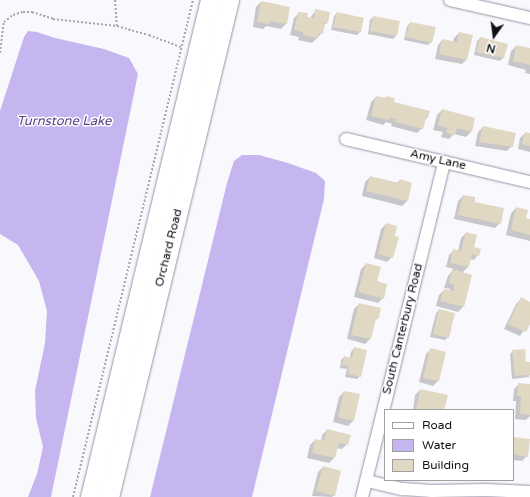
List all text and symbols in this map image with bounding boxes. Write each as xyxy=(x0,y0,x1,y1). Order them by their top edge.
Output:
north arrow xyxy=(474,16,514,56)
text: N xyxy=(485,41,497,56)
water label: Turnstone Lake xyxy=(17,113,111,129)
street label: Amy Lane xyxy=(409,147,467,173)
street label: Orchard Road xyxy=(152,208,186,288)
street label: South Canterbury Road xyxy=(380,262,426,396)
legend xyxy=(384,409,514,481)
text: Road xyxy=(422,418,452,432)
text: Water xyxy=(422,438,456,452)
text: Building xyxy=(422,458,469,472)

